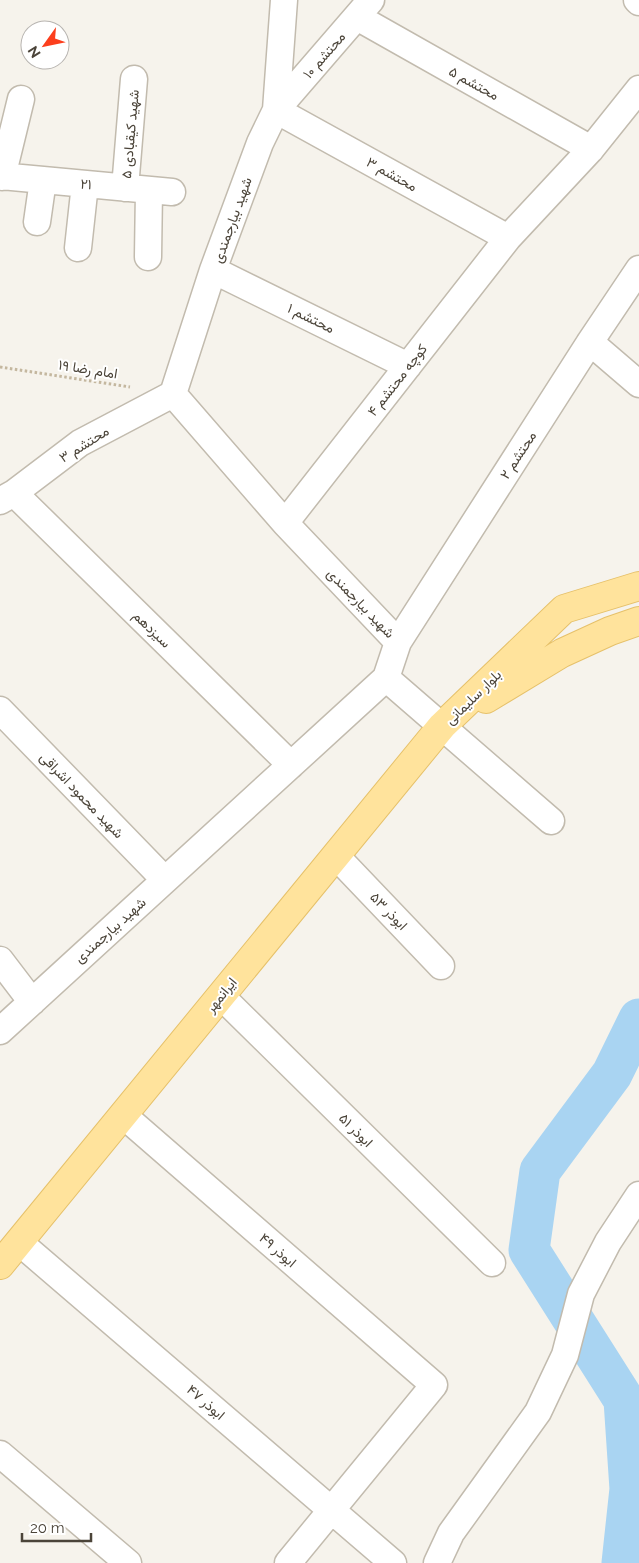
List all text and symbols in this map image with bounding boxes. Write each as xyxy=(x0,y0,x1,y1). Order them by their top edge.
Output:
north arrow xyxy=(20,20,70,70)
street label: ۱۰ محتشم xyxy=(300,29,349,82)
text: N xyxy=(24,43,44,61)
street label: محتشم ۵ xyxy=(446,63,502,104)
street label: ۵ شهید کیقبادی xyxy=(118,89,143,179)
street label: محتشم ۳ xyxy=(363,154,420,195)
street label: شهید بیارجمندی xyxy=(209,175,256,265)
street label: ۲۱ xyxy=(80,176,92,192)
street label: محتشم ۱ xyxy=(284,300,337,337)
street label: کوچه محتشم ۴ xyxy=(364,341,432,420)
street label: امام رضا ۱۹ xyxy=(57,356,119,383)
street label: محتشم ۳ xyxy=(56,423,112,466)
street label: ۲ محتشم xyxy=(497,428,540,482)
street label: شهید بیارجمندی xyxy=(323,565,398,642)
street label: سیزدهم xyxy=(129,607,174,652)
street label: بلوار سلیمانی xyxy=(442,666,505,728)
street label: شهید محمود اشراقی xyxy=(36,749,127,842)
street label: ۵۳ ابوذر xyxy=(366,889,411,934)
street label: شهید بیارجمندی xyxy=(71,894,150,967)
street label: ایرانمهر xyxy=(202,974,241,1017)
street label: ابوذر ۵۱ xyxy=(335,1110,376,1151)
street label: ابوذر ۴۹ xyxy=(256,1230,300,1271)
street label: ابوذر ۴۷ xyxy=(183,1381,228,1424)
scale bar xyxy=(22,1510,91,1542)
text: 20 m xyxy=(30,1519,65,1537)

